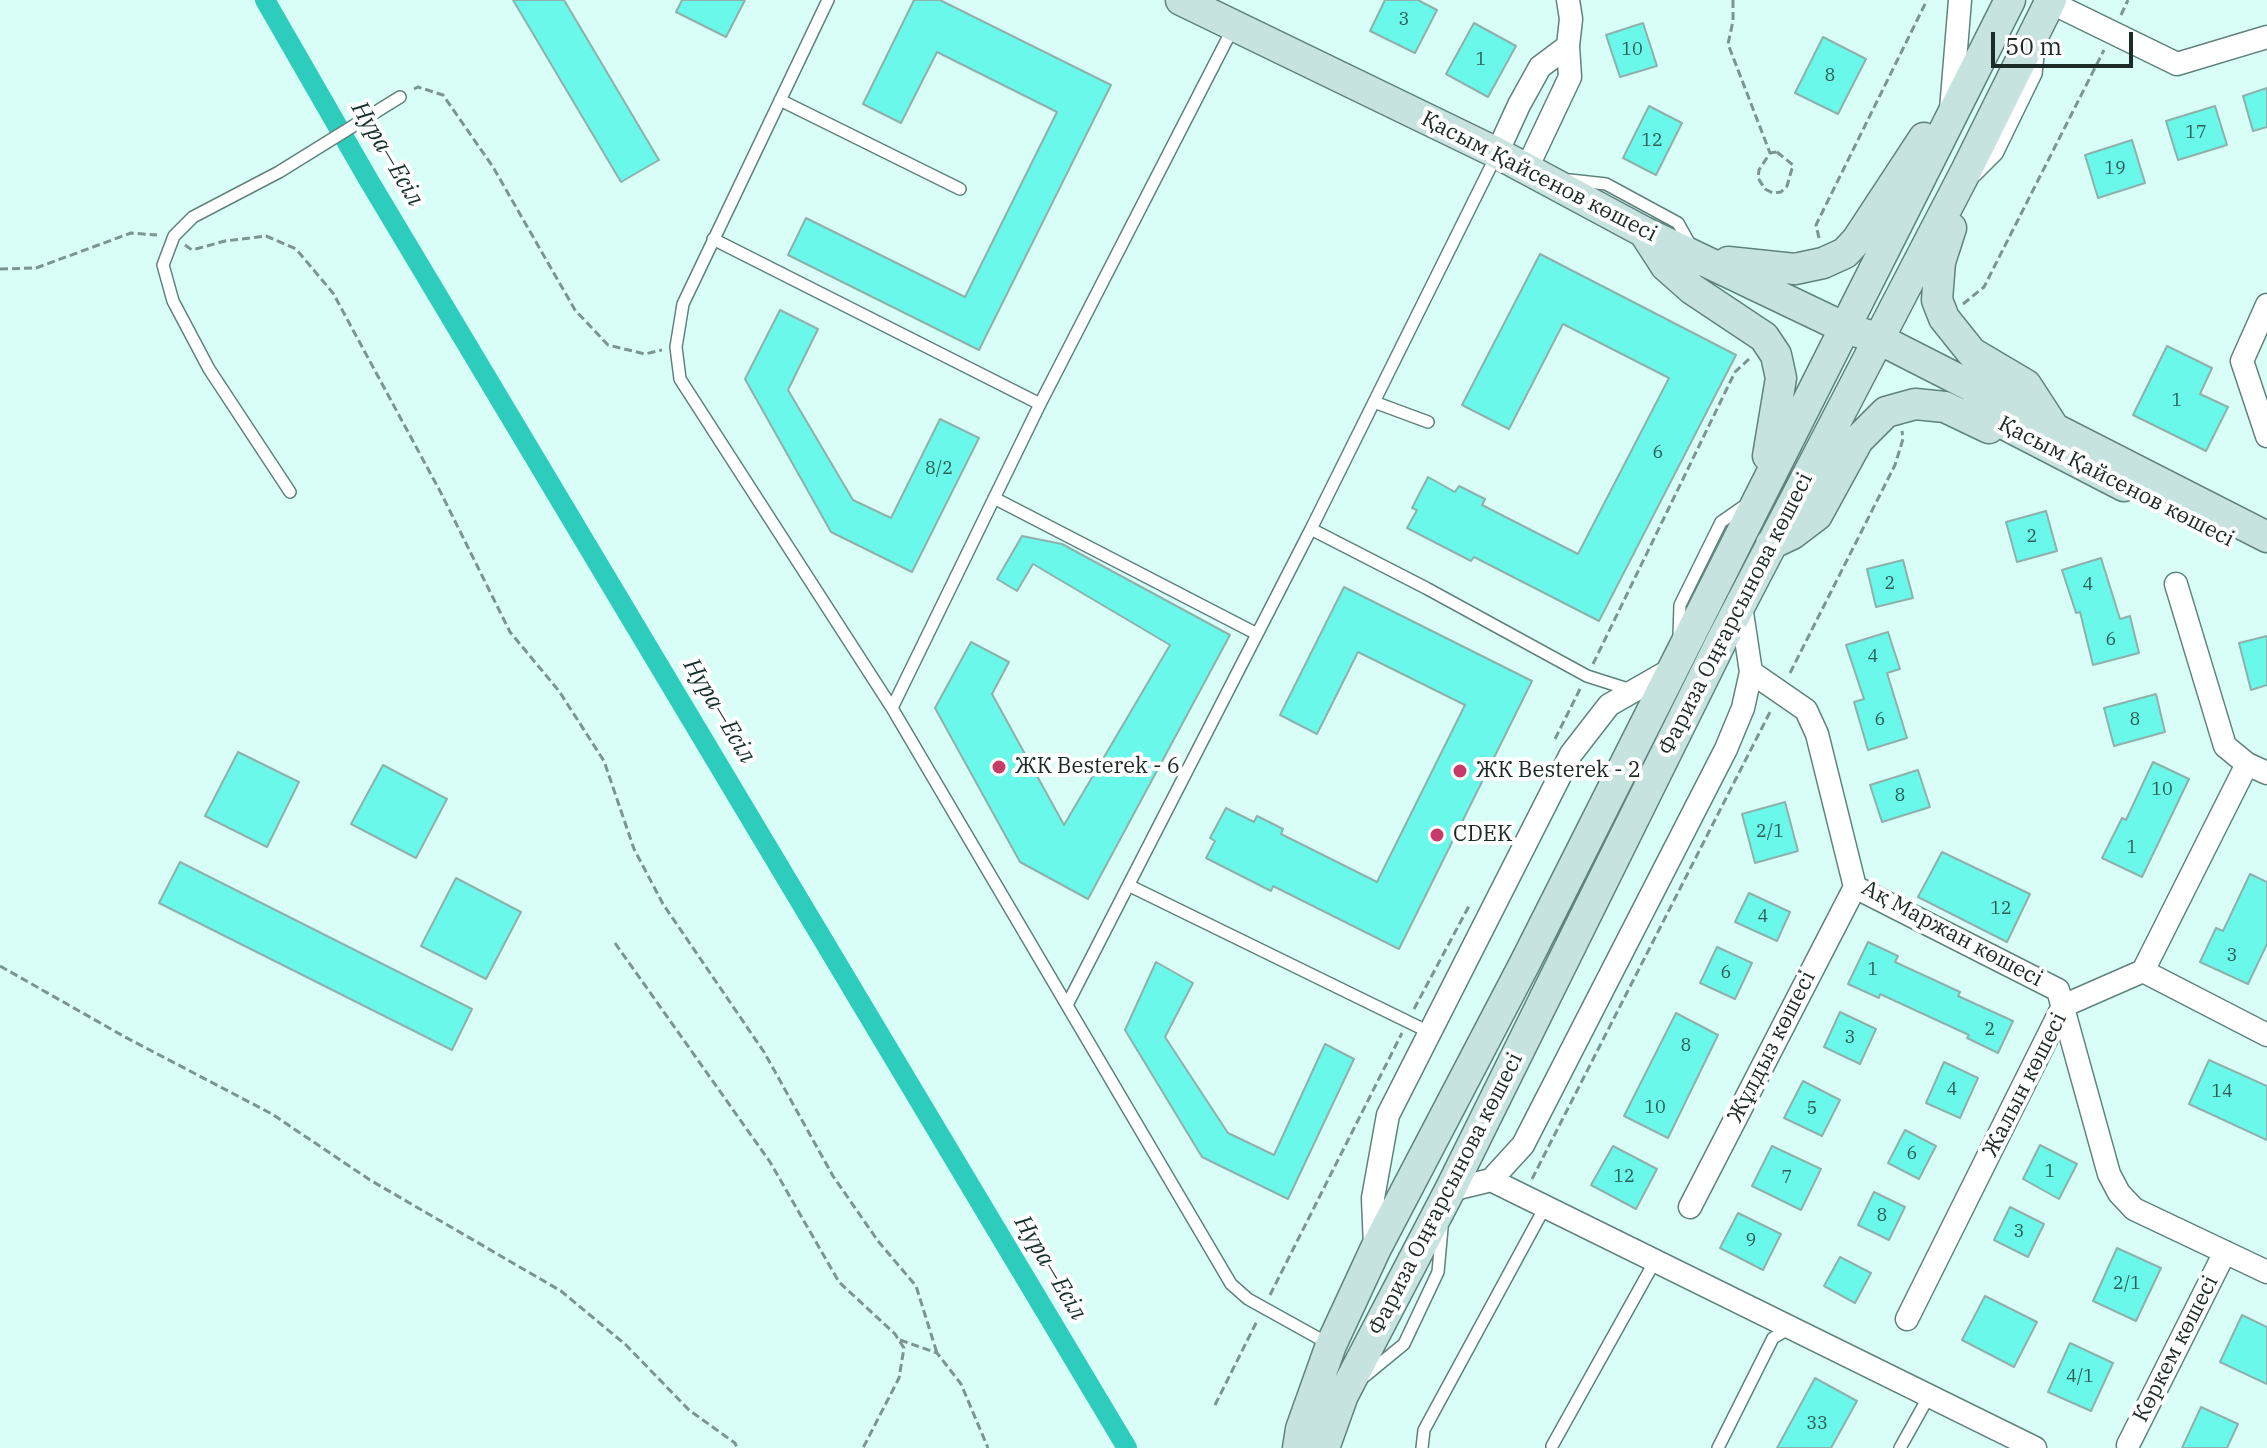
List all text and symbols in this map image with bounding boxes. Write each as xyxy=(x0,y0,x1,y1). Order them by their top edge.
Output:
house number: 3 xyxy=(1399,9,1409,31)
scale bar xyxy=(1995,16,2137,66)
text: 50 m xyxy=(2005,30,2062,62)
house number: 10 xyxy=(1621,39,1643,61)
house number: 1 xyxy=(1476,49,1486,71)
house number: 8 xyxy=(1825,65,1835,87)
water label: Нура—Есіл xyxy=(345,97,429,211)
street label: Қасым Қайсенов көшесі xyxy=(1417,106,1661,248)
house number: 17 xyxy=(2185,122,2207,144)
house number: 12 xyxy=(1641,130,1663,152)
house number: 19 xyxy=(2104,158,2126,180)
house number: 1 xyxy=(2172,390,2182,412)
street label: Қасым Қайсенов көшесі xyxy=(1994,411,2238,553)
house number: 6 xyxy=(1653,442,1663,464)
house number: 8/2 xyxy=(925,458,953,480)
street label: Фариза Оңғарсынова көшесі xyxy=(1653,468,1819,760)
house number: 2 xyxy=(2027,526,2037,548)
house number: 2 xyxy=(1885,573,1895,595)
house number: 4 xyxy=(2083,574,2093,596)
house number: 6 xyxy=(2106,629,2116,651)
house number: 4 xyxy=(1868,646,1878,668)
water label: Нура—Есіл xyxy=(677,654,761,768)
house number: 6 xyxy=(1875,709,1885,731)
house number: 8 xyxy=(2130,709,2140,731)
place label: ЖК Besterek - 6 xyxy=(1015,754,1180,780)
marker: ЖК Besterek - 6 xyxy=(990,758,1008,776)
place label: ЖК Besterek - 2 xyxy=(1476,758,1641,784)
marker: ЖК Besterek - 2 xyxy=(1451,762,1469,780)
house number: 10 xyxy=(2151,779,2173,801)
house number: 8 xyxy=(1895,785,1905,807)
house number: 2/1 xyxy=(1756,821,1784,843)
place label: CDEK xyxy=(1453,822,1512,848)
marker: CDEK xyxy=(1428,826,1446,844)
house number: 1 xyxy=(2127,837,2137,859)
street label: Ақ Маржан көшесі xyxy=(1857,875,2047,993)
house number: 12 xyxy=(1990,898,2012,920)
house number: 4 xyxy=(1758,906,1768,928)
house number: 3 xyxy=(2227,945,2237,967)
house number: 1 xyxy=(1868,959,1878,981)
house number: 6 xyxy=(1721,962,1731,984)
street label: Жұлдыз көшесі xyxy=(1722,967,1822,1127)
street label: Жалын көшесі xyxy=(1977,1008,2073,1162)
house number: 2 xyxy=(1985,1019,1995,1041)
house number: 3 xyxy=(1845,1027,1855,1049)
house number: 8 xyxy=(1681,1035,1691,1057)
street label: Фариза Оңғарсынова көшесі xyxy=(1363,1048,1529,1340)
house number: 4 xyxy=(1947,1079,1957,1101)
house number: 14 xyxy=(2211,1081,2233,1103)
house number: 10 xyxy=(1644,1097,1666,1119)
house number: 5 xyxy=(1807,1098,1817,1120)
house number: 6 xyxy=(1907,1143,1917,1165)
house number: 1 xyxy=(2045,1161,2055,1183)
house number: 12 xyxy=(1613,1166,1635,1188)
house number: 7 xyxy=(1782,1167,1792,1189)
house number: 8 xyxy=(1877,1205,1887,1227)
water label: Нура—Есіл xyxy=(1008,1211,1092,1325)
house number: 3 xyxy=(2014,1221,2024,1243)
house number: 9 xyxy=(1746,1230,1756,1252)
street label: Көркем көшесі xyxy=(2128,1271,2224,1427)
house number: 2/1 xyxy=(2113,1273,2141,1295)
house number: 4/1 xyxy=(2066,1366,2094,1388)
house number: 33 xyxy=(1806,1413,1828,1435)

